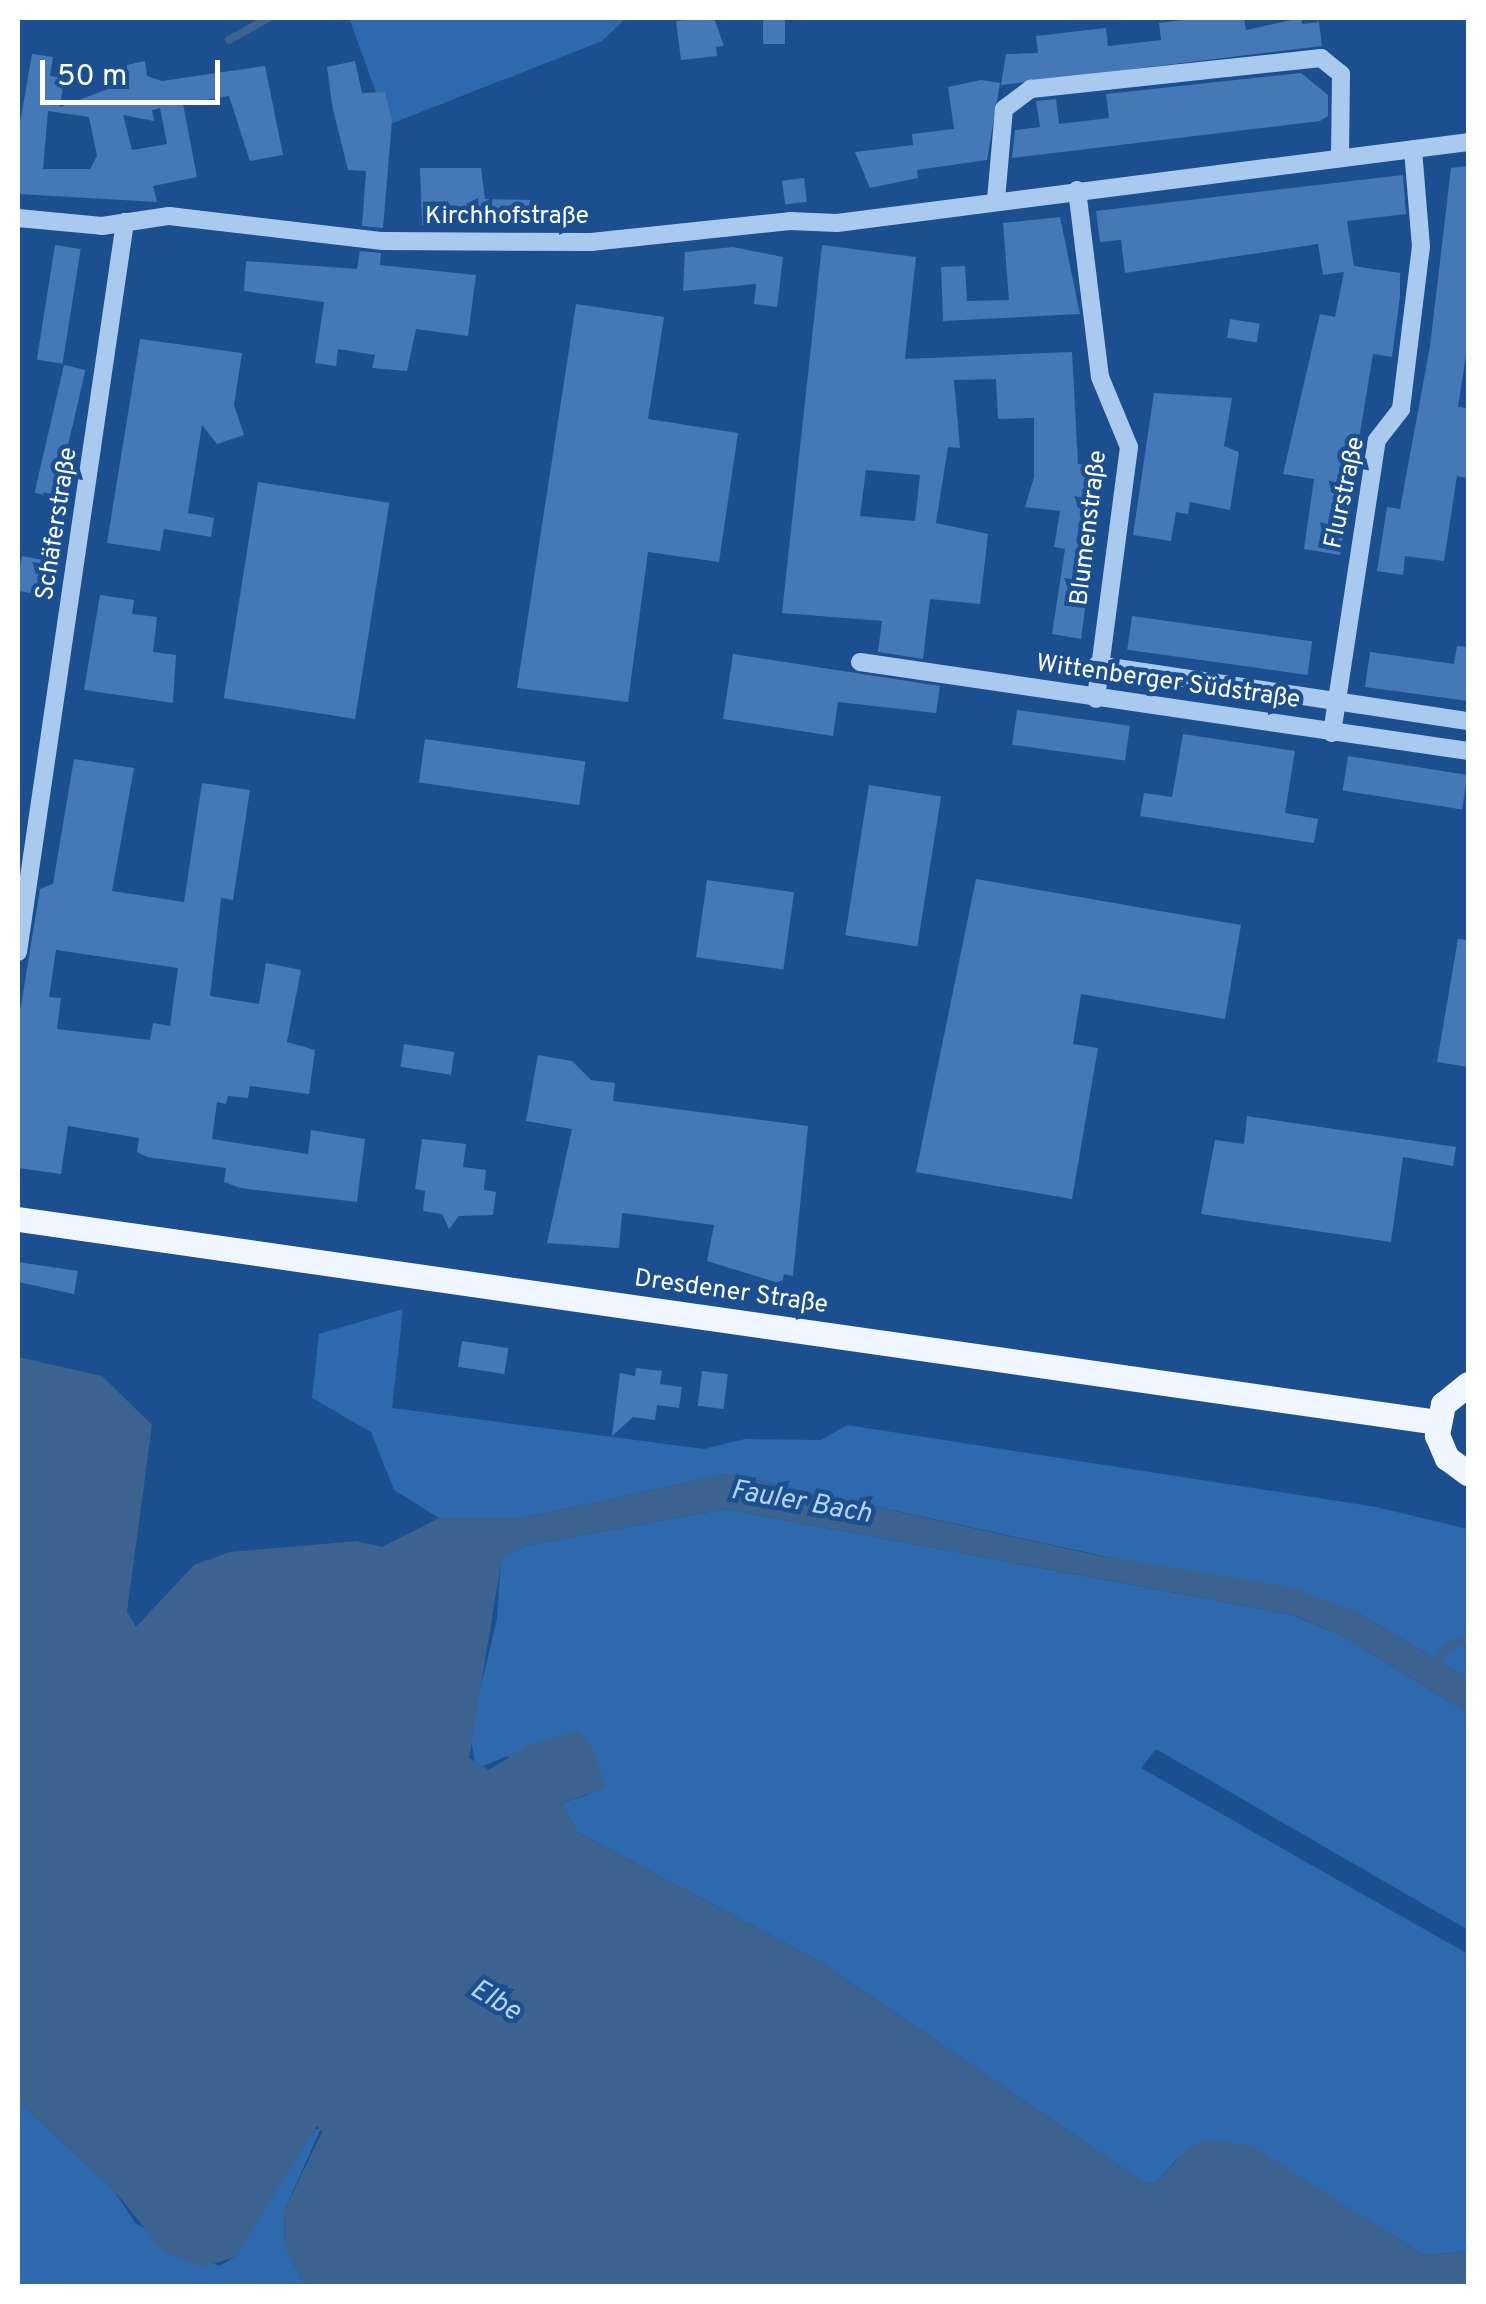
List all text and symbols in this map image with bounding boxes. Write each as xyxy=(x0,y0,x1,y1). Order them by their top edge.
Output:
scale bar xyxy=(45,40,225,102)
text: 50 m xyxy=(57,59,127,96)
street label: Kirchhofstraße xyxy=(425,202,589,232)
street label: Flurstraße xyxy=(1319,434,1373,552)
street label: Schäferstraße xyxy=(31,445,85,603)
street label: Blumenstraße xyxy=(1066,449,1114,607)
street label: Wittenberger Südstraße xyxy=(1034,650,1302,716)
street label: Dresdener Straße xyxy=(632,1265,830,1321)
water label: Fauler Bach xyxy=(728,1474,874,1532)
water label: Elbe xyxy=(464,1973,526,2029)

